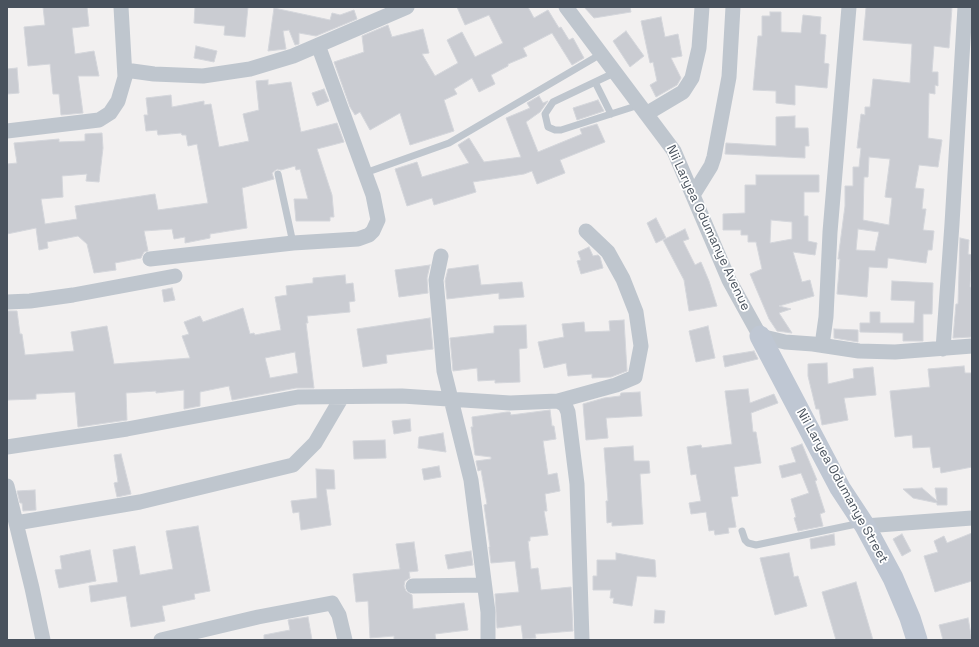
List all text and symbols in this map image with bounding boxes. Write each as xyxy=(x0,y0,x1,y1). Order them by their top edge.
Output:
street label: Nii Laryea Odumanye Avenue xyxy=(663,143,753,313)
street label: Nii Laryea Odumanye Street xyxy=(793,406,891,566)

